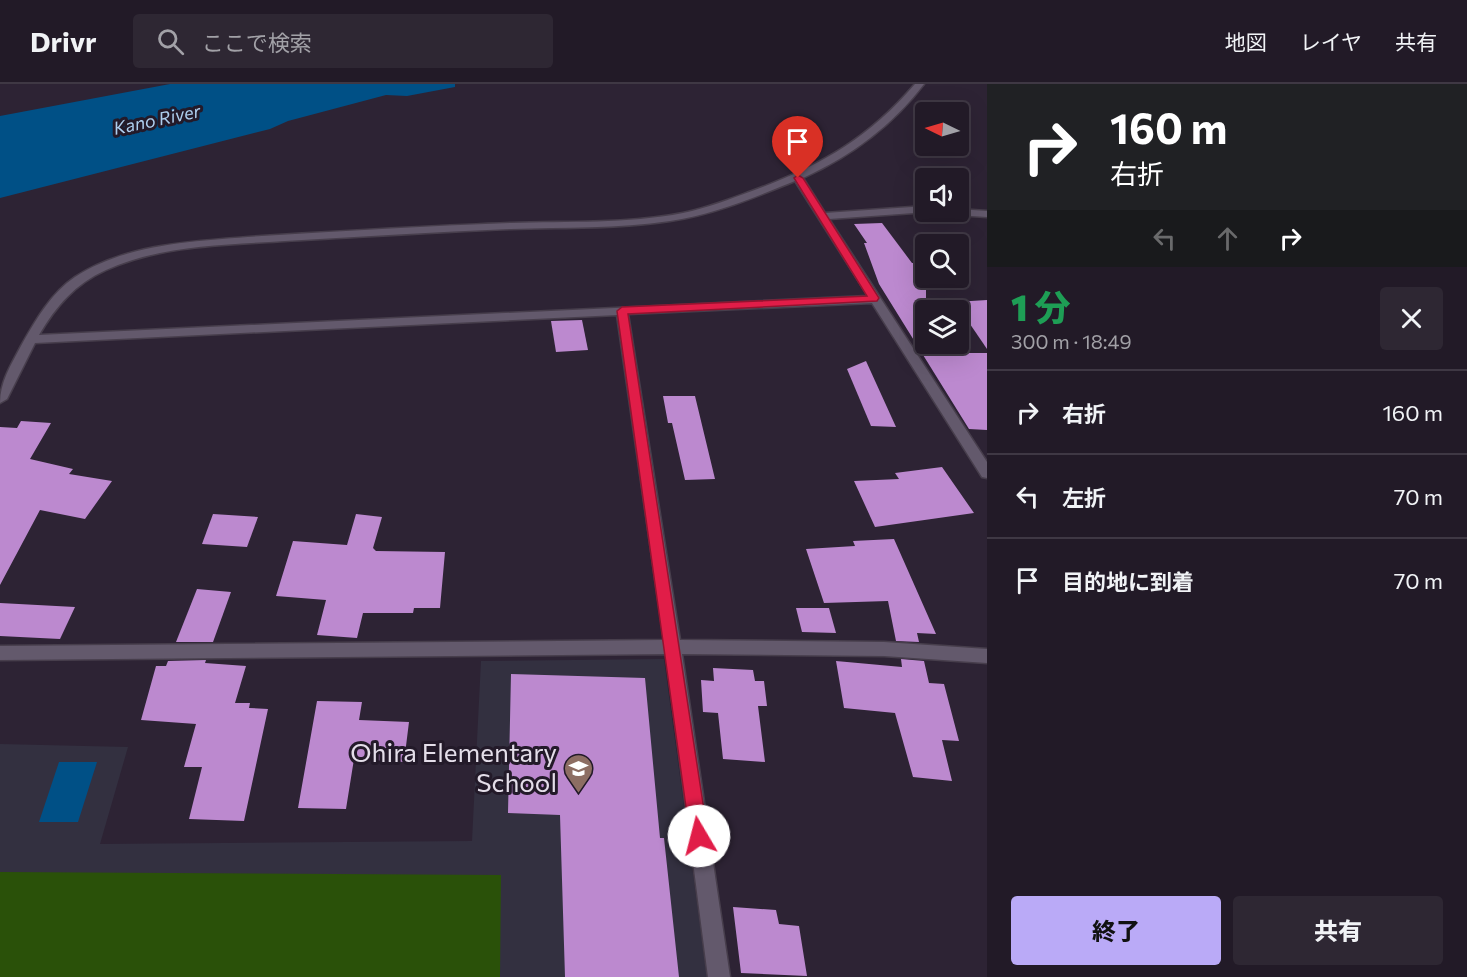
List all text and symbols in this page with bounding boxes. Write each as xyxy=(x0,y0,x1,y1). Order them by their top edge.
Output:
search box xyxy=(133,14,553,68)
text: Drivr xyxy=(30,24,97,58)
icon: search xyxy=(154,25,187,58)
text: ここで検索 xyxy=(202,29,312,56)
text: 地図 xyxy=(1225,29,1267,54)
text: レイヤ xyxy=(1300,29,1362,54)
text: 共有 xyxy=(1395,29,1437,54)
water label: Kano River xyxy=(111,99,203,139)
text: 160 m xyxy=(1110,101,1228,153)
north arrow xyxy=(915,102,969,156)
map controls xyxy=(915,102,969,354)
icon: right xyxy=(1011,108,1089,186)
pin xyxy=(772,116,823,178)
icon: arrive xyxy=(781,125,814,158)
text: 右折 xyxy=(1110,157,1164,190)
button: sound xyxy=(915,168,969,222)
icon: left xyxy=(1148,222,1181,255)
icon: ahead xyxy=(1211,222,1244,255)
icon: right xyxy=(1274,222,1307,255)
button: search xyxy=(915,234,969,288)
text: 1 分 xyxy=(1011,284,1071,328)
button: close xyxy=(1380,287,1443,350)
button: layers xyxy=(915,300,969,354)
text: 300 m · 18:49 xyxy=(1011,329,1132,353)
icon: right xyxy=(1011,396,1044,429)
text: 160 m xyxy=(1382,399,1443,426)
text: 右折 xyxy=(1062,400,1106,427)
icon: left xyxy=(1011,480,1044,513)
text: 70 m xyxy=(1394,483,1443,510)
text: 左折 xyxy=(1062,484,1106,511)
icon: arrive xyxy=(1011,564,1044,597)
text: 70 m xyxy=(1394,567,1443,594)
text: 目的地に到着 xyxy=(1062,568,1194,595)
place label: Ohira Elementary School xyxy=(350,736,557,797)
school or university icon: Ohira Elementary School xyxy=(562,752,594,794)
position arrow xyxy=(667,804,731,868)
button: 終了 xyxy=(1011,896,1221,965)
button: 共有 xyxy=(1233,896,1443,965)

